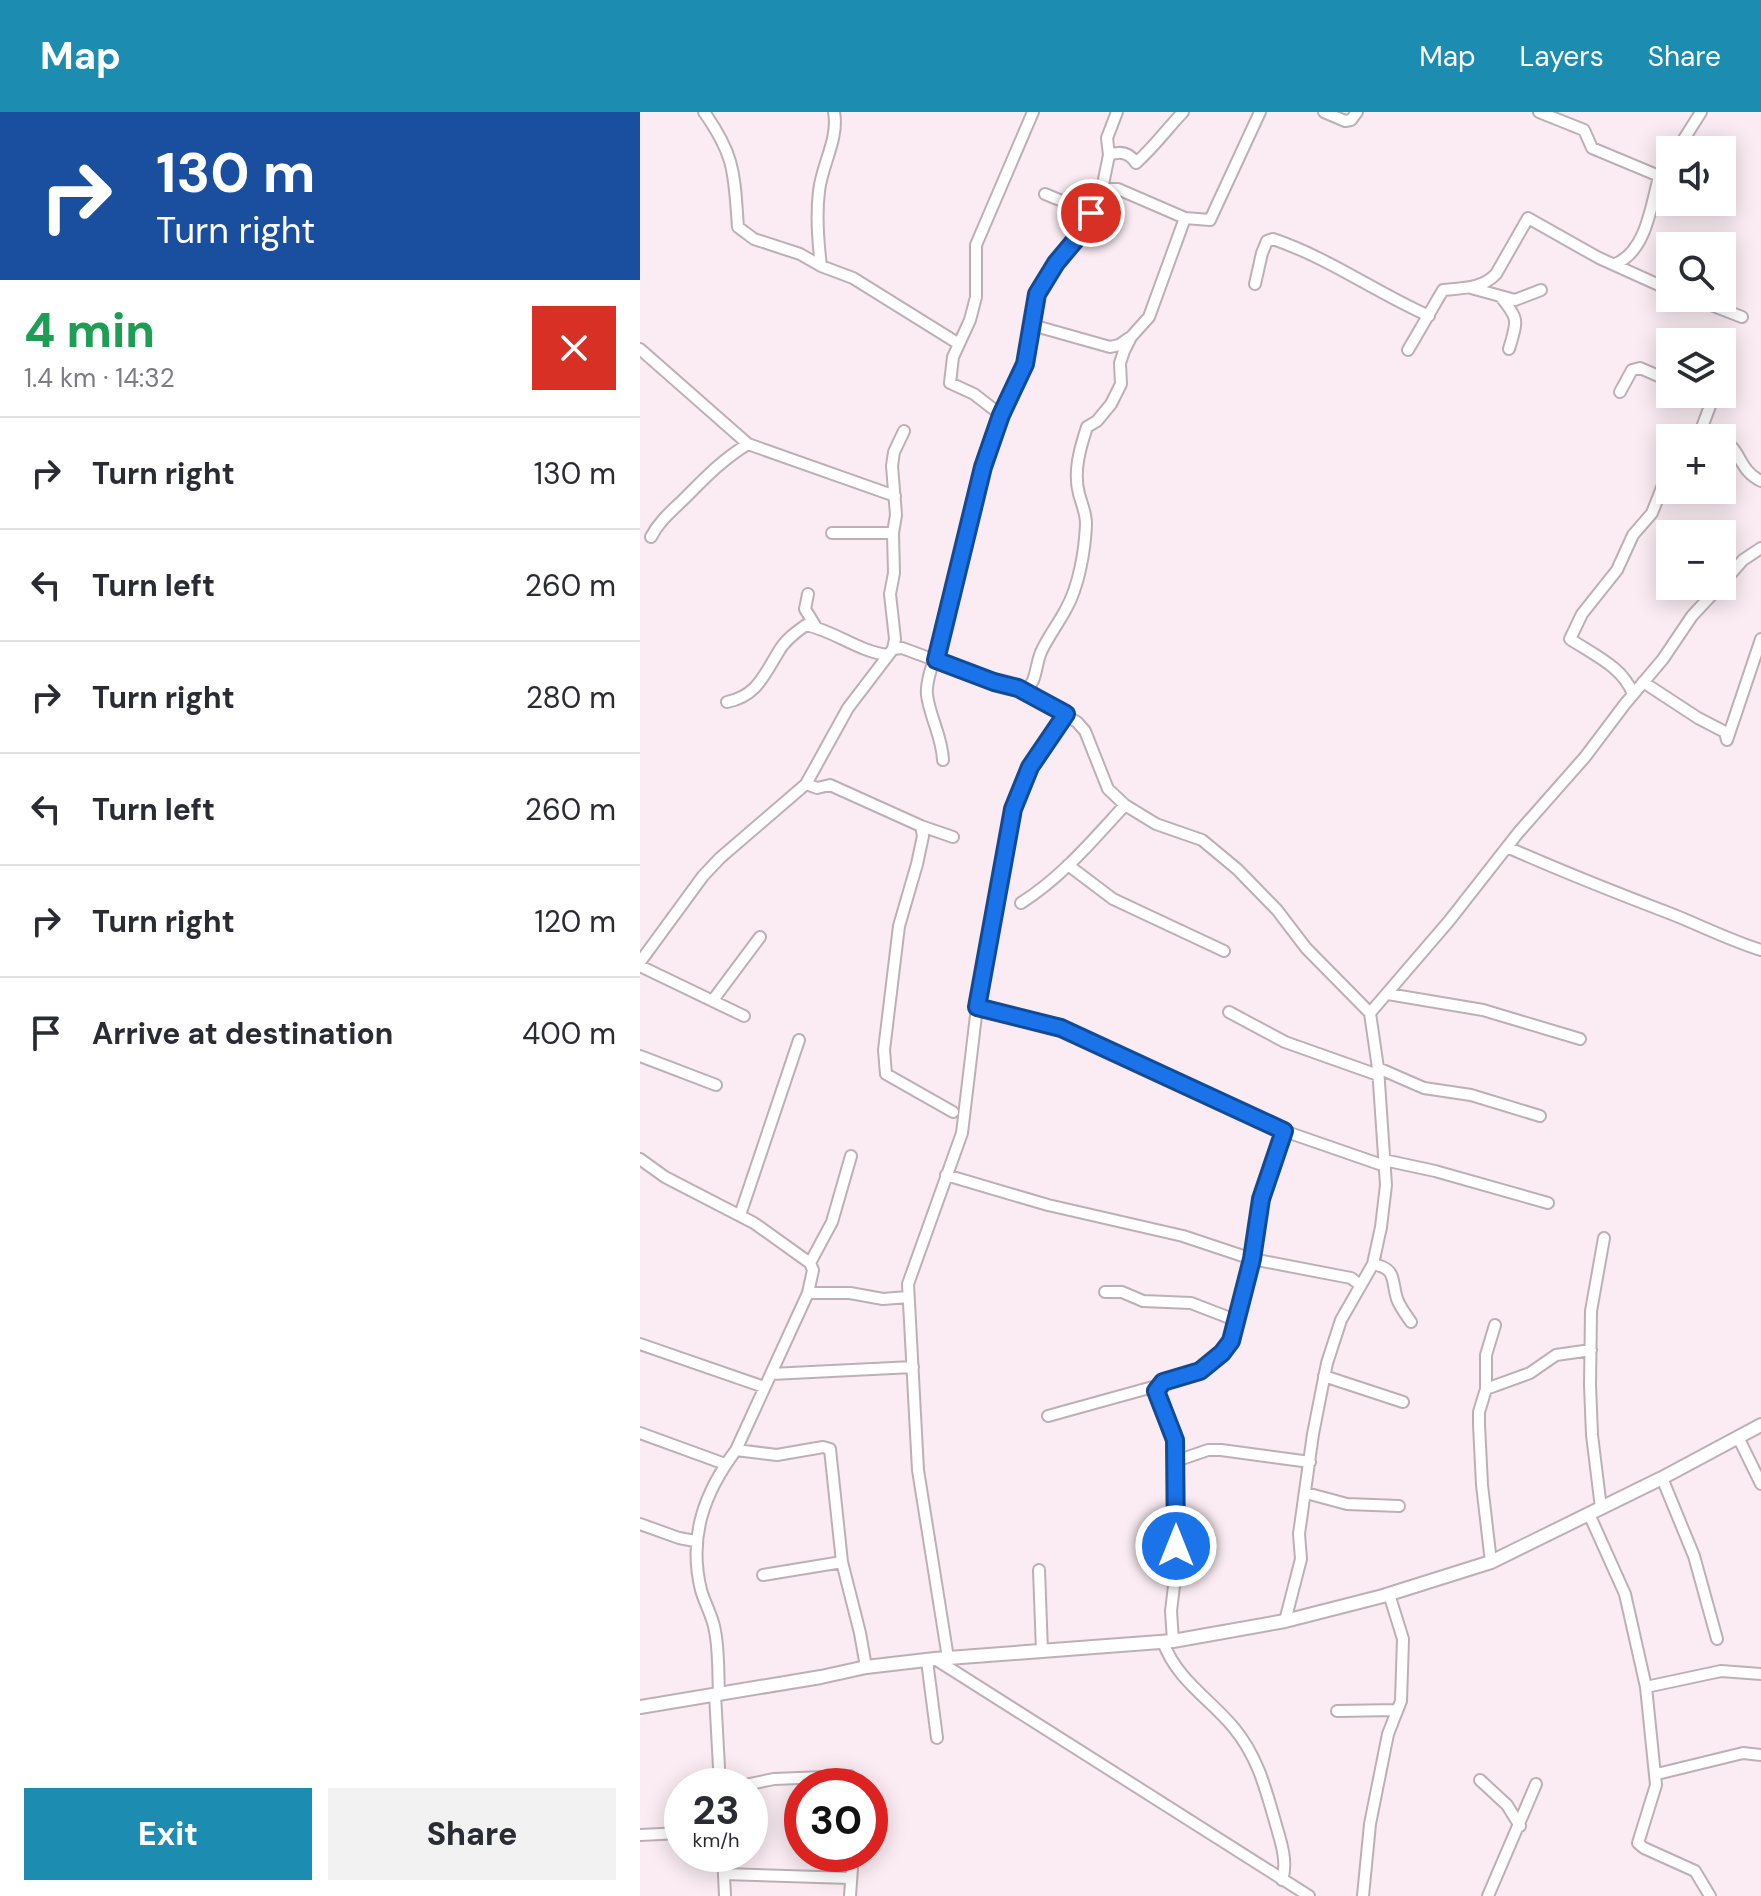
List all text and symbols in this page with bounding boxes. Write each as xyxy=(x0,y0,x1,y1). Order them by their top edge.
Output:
text: Map xyxy=(40,31,121,81)
text: Map xyxy=(1419,38,1476,75)
text: Layers xyxy=(1520,38,1604,75)
text: Share xyxy=(1648,38,1721,75)
text: 130 m xyxy=(156,136,315,209)
map controls xyxy=(1656,136,1736,600)
button: sound xyxy=(1656,136,1736,216)
icon: right xyxy=(24,144,128,248)
pin xyxy=(1057,179,1125,247)
icon: arrive xyxy=(1069,191,1113,235)
text: Turn right xyxy=(156,207,315,254)
button: search xyxy=(1656,232,1736,312)
text: 4 min xyxy=(24,299,155,362)
button: close xyxy=(532,306,616,390)
button: layers xyxy=(1656,328,1736,408)
text: 1.4 km · 14:32 xyxy=(24,361,175,395)
button: + xyxy=(1656,424,1736,504)
icon: right xyxy=(24,451,68,495)
text: Turn right xyxy=(92,454,235,493)
text: 130 m xyxy=(534,454,616,493)
button: − xyxy=(1656,520,1736,600)
icon: left xyxy=(24,563,68,607)
text: Turn left xyxy=(92,566,215,605)
text: 260 m xyxy=(525,566,616,605)
icon: right xyxy=(24,675,68,719)
text: Turn right xyxy=(92,678,235,717)
text: 280 m xyxy=(526,678,616,717)
icon: left xyxy=(24,787,68,831)
text: Turn left xyxy=(92,790,215,829)
text: 260 m xyxy=(525,790,616,829)
icon: right xyxy=(24,899,68,943)
text: Turn right xyxy=(92,902,235,941)
text: 120 m xyxy=(534,902,616,941)
icon: arrive xyxy=(24,1011,68,1055)
text: Arrive at destination xyxy=(92,1014,393,1053)
text: 400 m xyxy=(522,1014,616,1053)
position arrow xyxy=(1134,1504,1218,1588)
speed limit sign: 30 xyxy=(784,1768,888,1872)
text: 23 xyxy=(692,1784,740,1836)
button: Exit xyxy=(24,1788,312,1880)
button: Share xyxy=(328,1788,616,1880)
text: km/h xyxy=(692,1827,740,1853)

